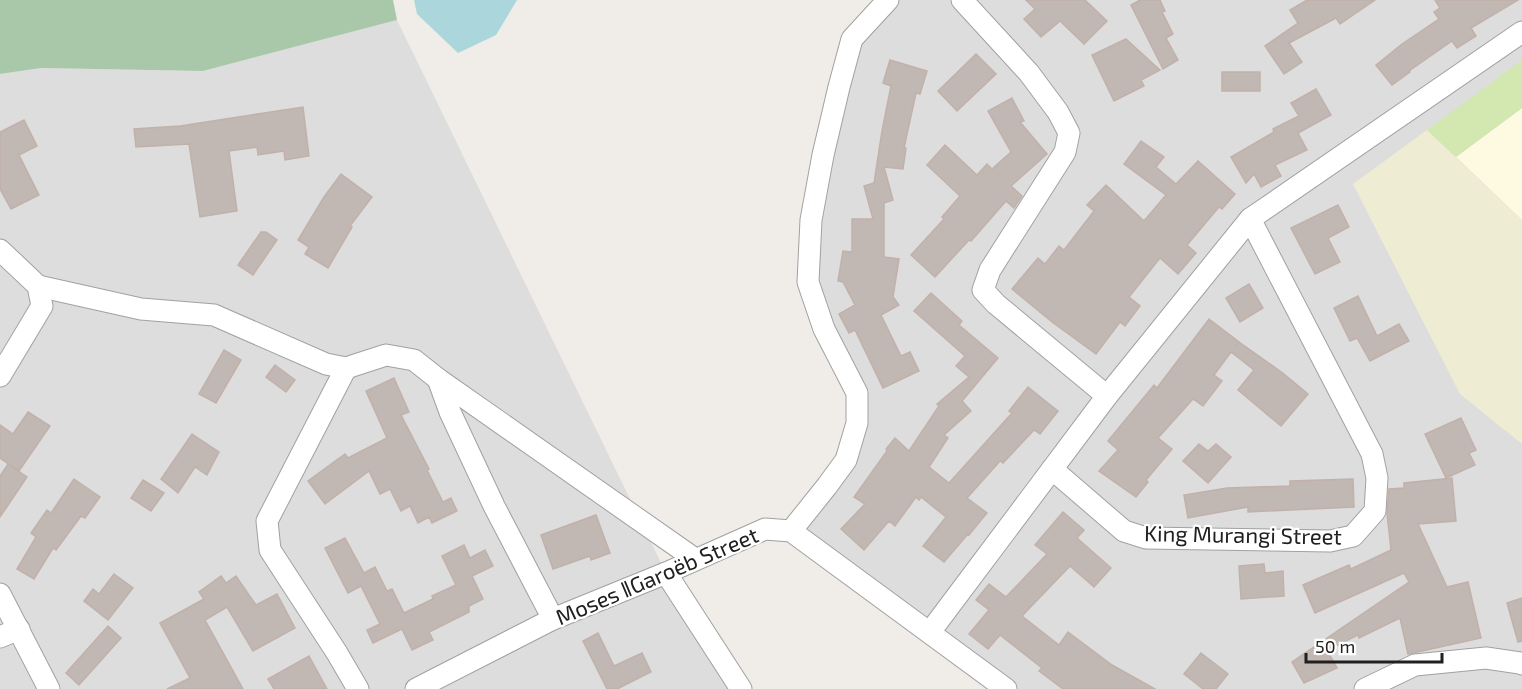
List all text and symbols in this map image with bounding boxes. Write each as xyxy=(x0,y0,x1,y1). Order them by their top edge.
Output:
street label: King Murangi Street xyxy=(1144,519,1342,549)
street label: Moses ǁGaroëb Street xyxy=(552,521,762,629)
scale bar xyxy=(1306,626,1442,664)
text: 50 m xyxy=(1315,635,1355,657)

